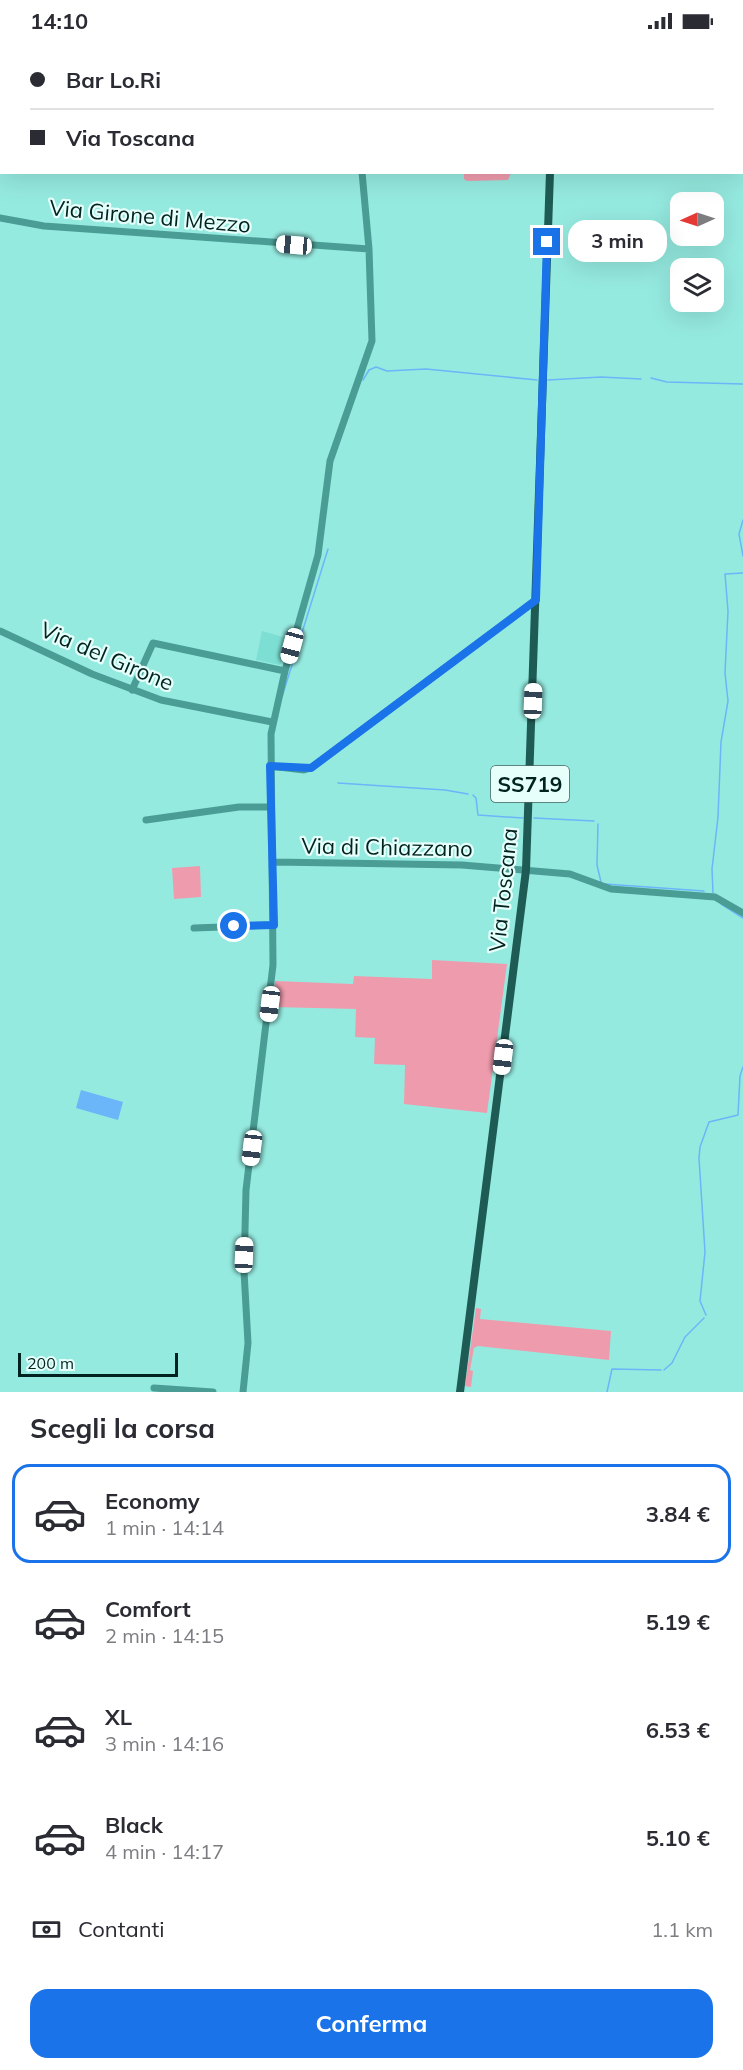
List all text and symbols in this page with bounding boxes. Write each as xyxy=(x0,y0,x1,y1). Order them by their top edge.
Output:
text: 14:10 xyxy=(30,7,88,35)
text: Bar Lo.Ri xyxy=(66,66,161,94)
text: Via Toscana xyxy=(66,124,195,152)
north arrow xyxy=(670,192,724,246)
map controls xyxy=(670,192,724,312)
street label: Via Girone di Mezzo xyxy=(48,193,252,239)
callout: 3 min xyxy=(568,221,667,263)
route end xyxy=(533,228,560,255)
text: 3 min xyxy=(591,228,644,253)
car xyxy=(275,234,313,256)
button: layers xyxy=(670,258,724,312)
street label: Via del Girone xyxy=(36,615,178,697)
car xyxy=(279,626,305,666)
car xyxy=(523,683,543,719)
road number: SS719 xyxy=(491,766,569,802)
street label: Via Toscana xyxy=(483,827,523,953)
street label: Via di Chiazzano xyxy=(301,832,473,862)
route start xyxy=(220,912,247,939)
car xyxy=(259,985,281,1023)
car xyxy=(492,1038,514,1076)
car xyxy=(241,1129,263,1167)
car xyxy=(234,1237,254,1273)
scale bar xyxy=(18,1350,178,1378)
text: 200 m xyxy=(27,1353,74,1373)
text: Scegli la corsa xyxy=(30,1411,215,1445)
icon: car xyxy=(33,1487,87,1541)
text: Economy xyxy=(105,1487,200,1515)
text: 3.84 € xyxy=(646,1500,710,1528)
text: 1 min · 14:14 xyxy=(105,1515,224,1540)
icon: car xyxy=(33,1595,87,1649)
text: Comfort xyxy=(105,1595,191,1623)
text: 5.19 € xyxy=(646,1608,710,1636)
text: 2 min · 14:15 xyxy=(105,1623,224,1648)
icon: car xyxy=(33,1703,87,1757)
text: XL xyxy=(105,1703,132,1731)
text: 6.53 € xyxy=(646,1716,710,1744)
text: 3 min · 14:16 xyxy=(105,1731,224,1756)
icon: car xyxy=(33,1811,87,1865)
text: Black xyxy=(105,1811,163,1839)
text: 5.10 € xyxy=(646,1824,710,1852)
text: 4 min · 14:17 xyxy=(105,1839,224,1864)
icon: cash xyxy=(30,1913,63,1946)
text: Contanti xyxy=(78,1915,164,1943)
text: 1.1 km xyxy=(651,1917,713,1942)
button: Conferma xyxy=(30,1989,713,2058)

